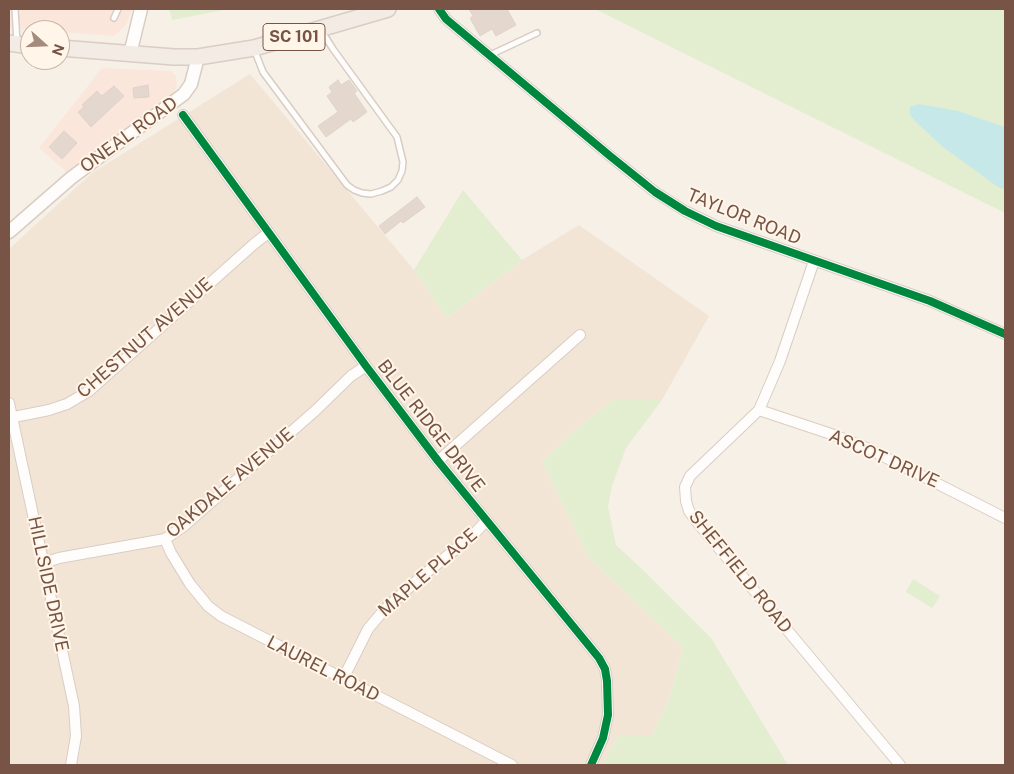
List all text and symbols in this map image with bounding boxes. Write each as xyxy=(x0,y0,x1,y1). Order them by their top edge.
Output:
north arrow xyxy=(20,20,70,70)
road number: SC 101 xyxy=(263,24,325,51)
text: N xyxy=(49,42,68,58)
street label: ONEAL ROAD xyxy=(76,92,182,178)
street label: TAYLOR ROAD xyxy=(684,184,804,250)
street label: CHESTNUT AVENUE xyxy=(73,273,217,403)
street label: BLUE RIDGE DRIVE xyxy=(373,356,489,496)
street label: OAKDALE AVENUE xyxy=(162,423,298,543)
street label: ASCOT DRIVE xyxy=(826,425,942,493)
street label: SHEFFIELD ROAD xyxy=(684,506,796,638)
street label: HILLSIDE DRIVE xyxy=(23,514,73,654)
street label: MAPLE PLACE xyxy=(374,524,482,622)
street label: LAUREL ROAD xyxy=(263,631,383,707)

